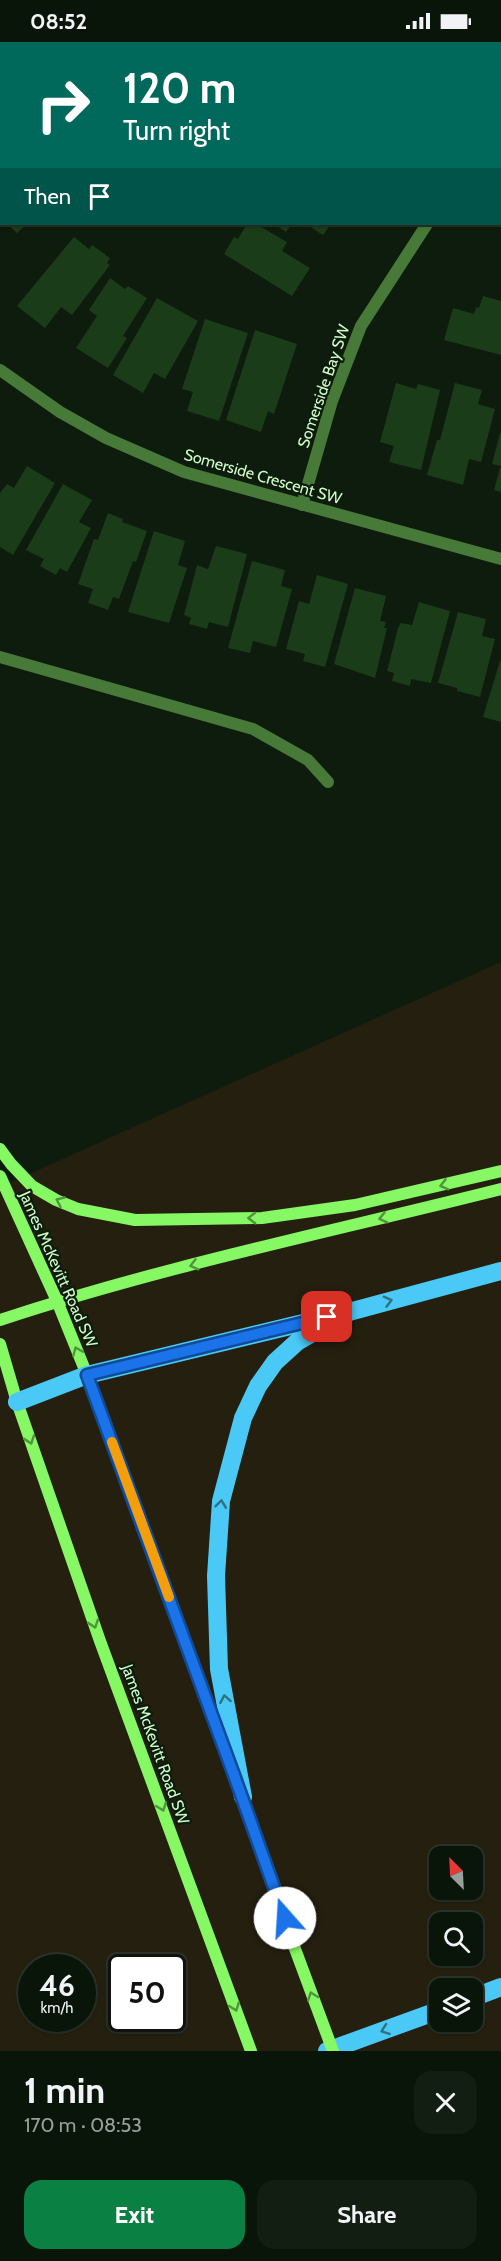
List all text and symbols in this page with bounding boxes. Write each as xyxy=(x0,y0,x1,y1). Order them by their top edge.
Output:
text: 08:52 xyxy=(30,8,87,35)
text: 120 m xyxy=(123,62,236,114)
icon: right xyxy=(24,66,102,144)
text: Turn right xyxy=(123,114,230,147)
icon: arrive xyxy=(83,180,116,213)
text: Then xyxy=(24,183,71,210)
street label: Somerside Bay SW xyxy=(293,321,354,450)
street label: Somerside Crescent SW xyxy=(182,445,345,508)
one-way arrow xyxy=(439,1178,450,1190)
street label: James McKevitt Road SW xyxy=(15,1187,102,1351)
one-way arrow xyxy=(56,1196,67,1208)
one-way arrow xyxy=(378,1210,388,1223)
one-way arrow xyxy=(248,1212,257,1225)
one-way arrow xyxy=(189,1258,199,1271)
pin xyxy=(301,1291,352,1342)
one-way arrow xyxy=(382,1296,393,1308)
icon: arrive xyxy=(310,1300,343,1333)
one-way arrow xyxy=(72,1346,84,1357)
one-way arrow xyxy=(23,1434,36,1445)
one-way arrow xyxy=(215,1500,227,1509)
one-way arrow xyxy=(87,1618,100,1629)
street label: James McKevitt Road SW xyxy=(117,1661,194,1828)
one-way arrow xyxy=(219,1694,231,1703)
one-way arrow xyxy=(155,1801,167,1812)
north arrow xyxy=(429,1846,483,1900)
map controls xyxy=(429,1846,483,2032)
position arrow xyxy=(253,1886,317,1950)
button: search xyxy=(429,1912,483,1966)
speed limit sign: 50 xyxy=(108,1954,186,2032)
text: 46 xyxy=(39,1967,75,2004)
button: layers xyxy=(429,1978,483,2032)
one-way arrow xyxy=(307,1991,320,2002)
text: km/h xyxy=(41,1999,73,2017)
one-way arrow xyxy=(227,2001,240,2012)
one-way arrow xyxy=(380,2023,391,2035)
text: 1 min xyxy=(24,2068,105,2112)
button: close xyxy=(414,2071,477,2134)
text: 170 m · 08:53 xyxy=(24,2113,142,2137)
button: Exit xyxy=(24,2180,245,2249)
button: Share xyxy=(257,2180,477,2249)

